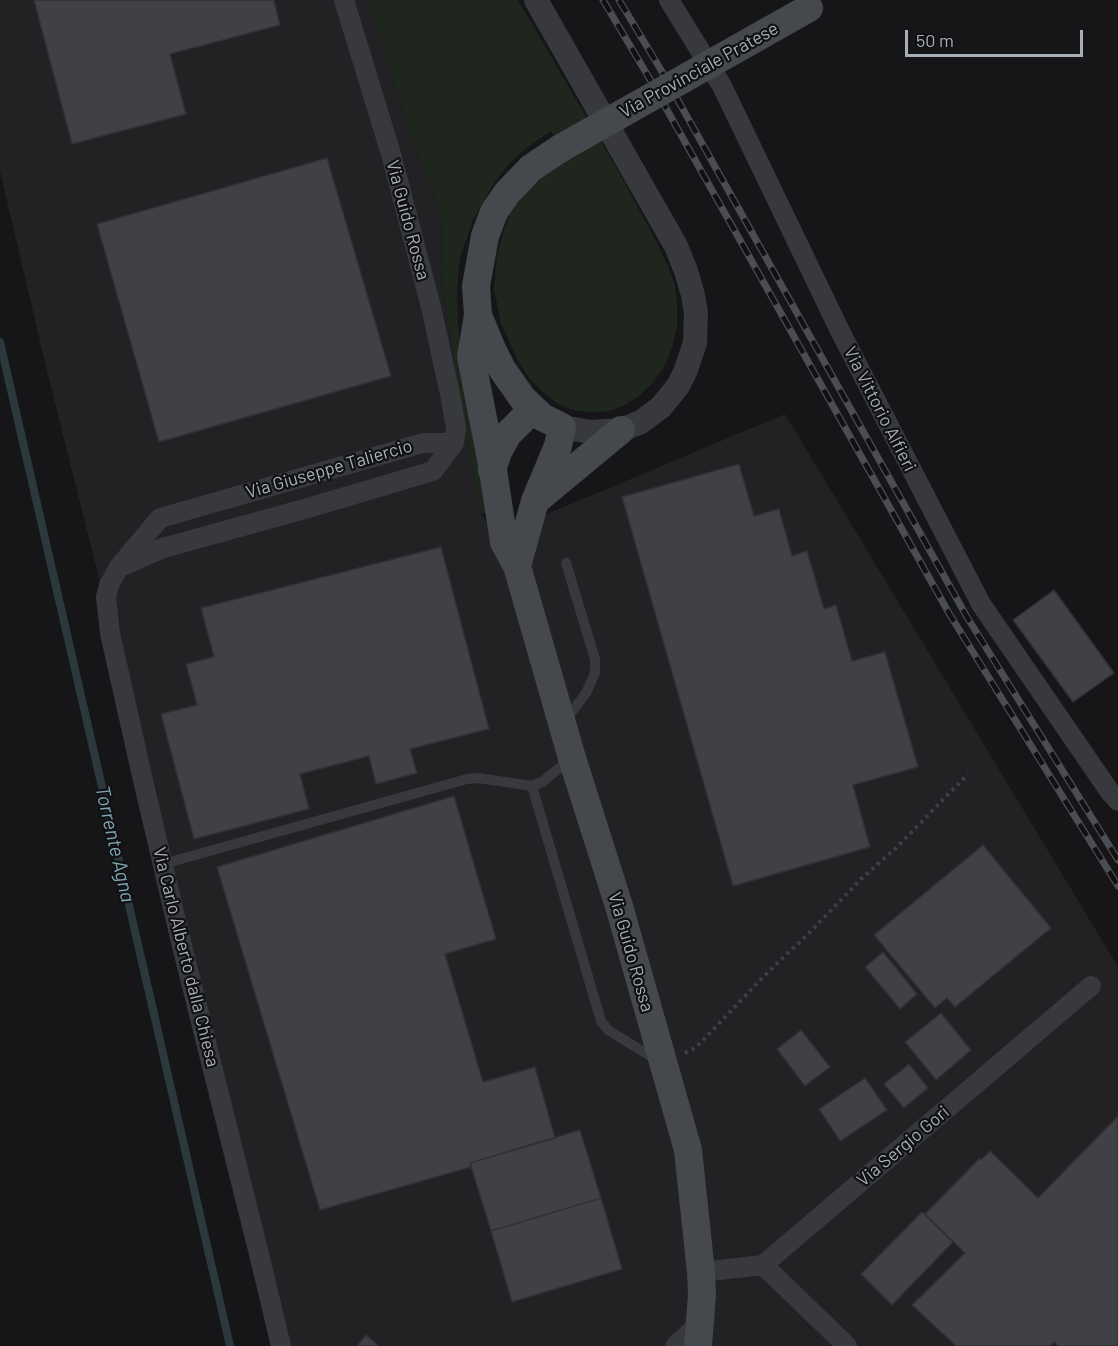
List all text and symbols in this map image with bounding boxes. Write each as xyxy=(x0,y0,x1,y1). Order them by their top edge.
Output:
street label: Via Provinciale Pratese xyxy=(616,17,782,123)
scale bar xyxy=(908,18,1086,56)
text: 50 m xyxy=(916,29,954,51)
street label: Via Guido Rossa xyxy=(382,158,434,282)
street label: Via Vittorio Alfieri xyxy=(839,343,921,475)
street label: Via Giuseppe Taliercio xyxy=(243,435,415,503)
water label: Torrente Agna xyxy=(90,783,140,905)
street label: Via Carlo Alberto dalla Chiesa xyxy=(148,845,224,1069)
street label: Via Guido Rossa xyxy=(604,890,658,1014)
street label: Via Sergio Gori xyxy=(852,1101,954,1191)

